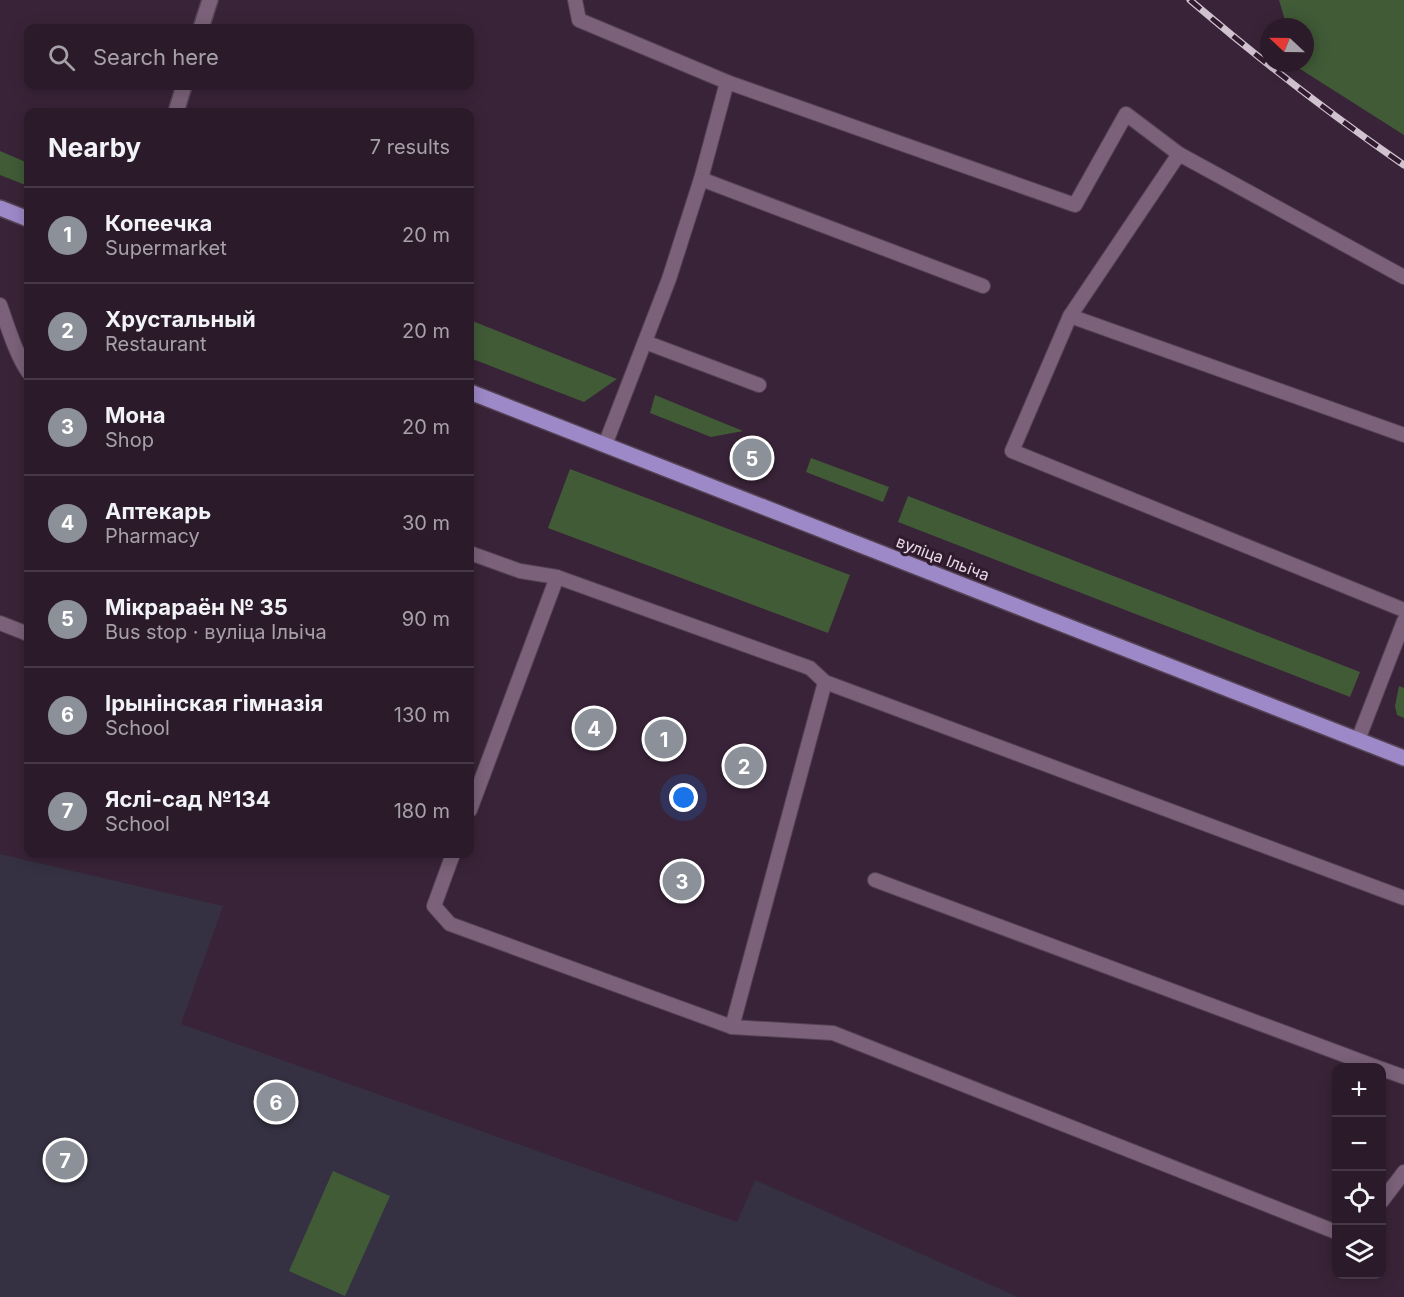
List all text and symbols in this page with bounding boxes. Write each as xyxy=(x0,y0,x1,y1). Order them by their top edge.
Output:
north arrow xyxy=(1260,18,1314,72)
search box xyxy=(24,24,474,90)
icon: search xyxy=(45,41,78,74)
text: Search here xyxy=(93,44,219,70)
text: Nearby xyxy=(48,132,141,163)
text: 7 results xyxy=(370,135,450,159)
text: Копеечка xyxy=(105,210,212,236)
text: 1 xyxy=(63,223,72,247)
text: 20 m xyxy=(402,223,450,247)
text: Supermarket xyxy=(105,236,227,260)
text: Хрустальный xyxy=(105,306,256,332)
text: 2 xyxy=(61,319,74,343)
text: 20 m xyxy=(402,319,450,343)
text: Restaurant xyxy=(105,332,207,356)
text: Мона xyxy=(105,402,165,428)
text: 3 xyxy=(61,415,74,439)
text: 20 m xyxy=(402,415,450,439)
text: Shop xyxy=(105,428,154,452)
pin: 5 xyxy=(732,436,771,480)
text: Аптекарь xyxy=(105,498,211,524)
text: 4 xyxy=(61,511,74,535)
text: 30 m xyxy=(402,511,450,535)
text: Pharmacy xyxy=(105,524,200,548)
street label: вуліца Ільіча xyxy=(894,531,992,585)
text: Мікрараён № 35 xyxy=(105,594,288,620)
text: 5 xyxy=(61,607,74,631)
text: 90 m xyxy=(402,607,450,631)
text: Bus stop · вуліца Ільіча xyxy=(105,620,327,644)
text: Ірынінская гімназія xyxy=(105,690,323,716)
text: 6 xyxy=(61,703,74,727)
text: 130 m xyxy=(394,703,450,727)
pin: 4 xyxy=(574,706,614,750)
text: School xyxy=(105,716,170,740)
pin: 1 xyxy=(644,716,684,762)
pin: 2 xyxy=(724,744,764,789)
your location xyxy=(669,783,698,812)
text: Яслі-сад №134 xyxy=(105,786,271,812)
text: 7 xyxy=(62,799,73,823)
text: 180 m xyxy=(394,799,450,823)
text: School xyxy=(105,812,170,836)
pin: 3 xyxy=(662,858,702,904)
map controls xyxy=(1332,1063,1386,1279)
button: + xyxy=(1332,1063,1386,1117)
pin: 6 xyxy=(256,1080,296,1124)
button: − xyxy=(1332,1117,1386,1171)
pin: 7 xyxy=(46,1138,84,1182)
button: locate xyxy=(1332,1171,1386,1225)
button: layers xyxy=(1332,1225,1386,1279)

